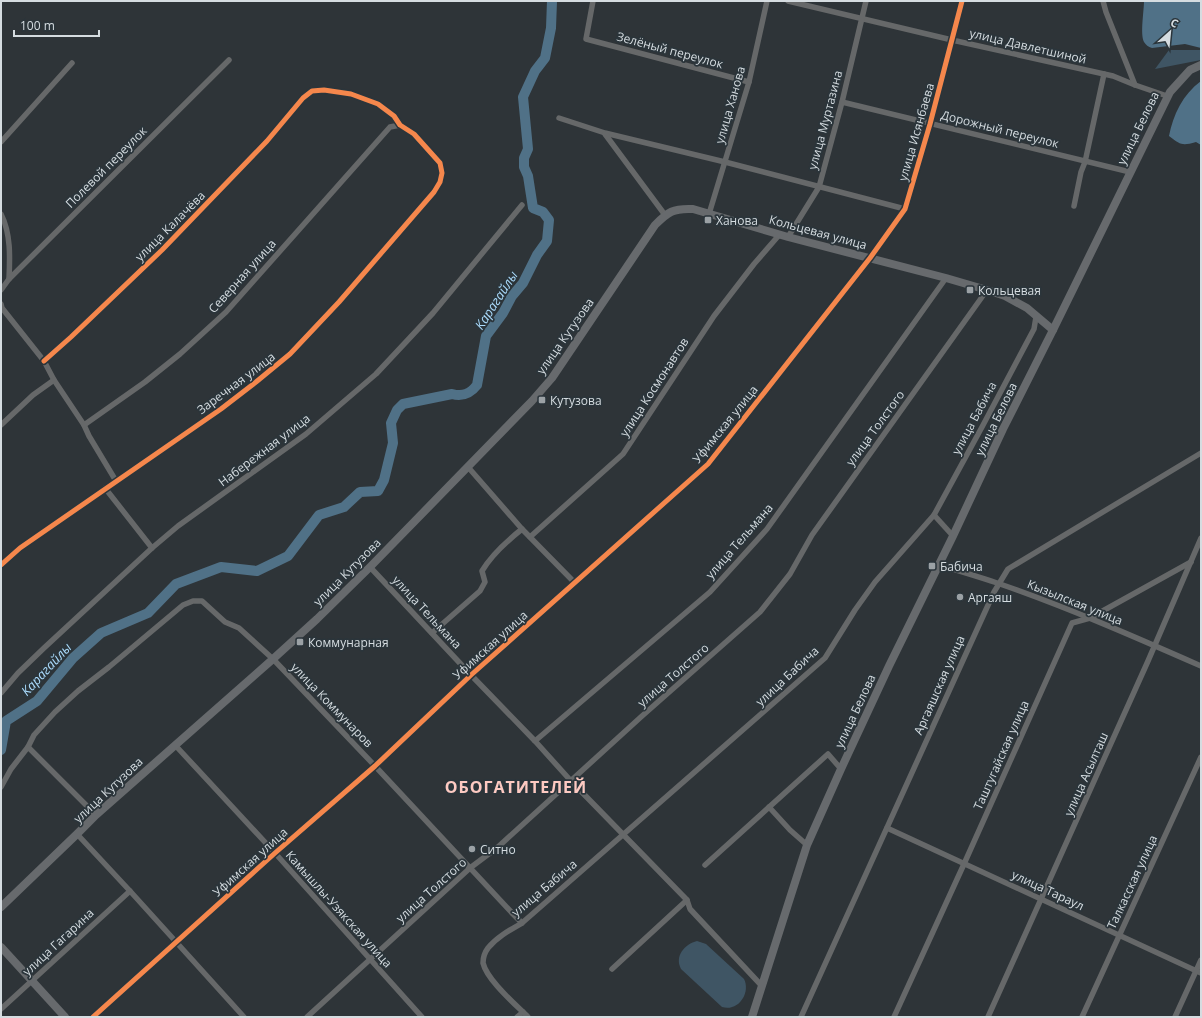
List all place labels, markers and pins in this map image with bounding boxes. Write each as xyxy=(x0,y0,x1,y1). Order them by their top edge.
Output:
place label: Ханова xyxy=(716,212,758,229)
marker: Ханова xyxy=(703,215,713,225)
place label: Кольцевая xyxy=(978,282,1041,299)
marker: Кольцевая xyxy=(965,285,975,295)
place label: Кутузова xyxy=(550,392,602,409)
marker: Кутузова xyxy=(537,395,547,405)
place label: Бабича xyxy=(940,558,983,575)
marker: Бабича xyxy=(927,561,937,571)
place label: Аргаяш xyxy=(968,589,1012,606)
marker: Аргаяш xyxy=(955,592,965,602)
place label: Коммунарная xyxy=(308,634,389,651)
marker: Коммунарная xyxy=(295,637,305,647)
place label: Ситно xyxy=(480,841,516,858)
marker: Ситно xyxy=(467,844,477,854)

